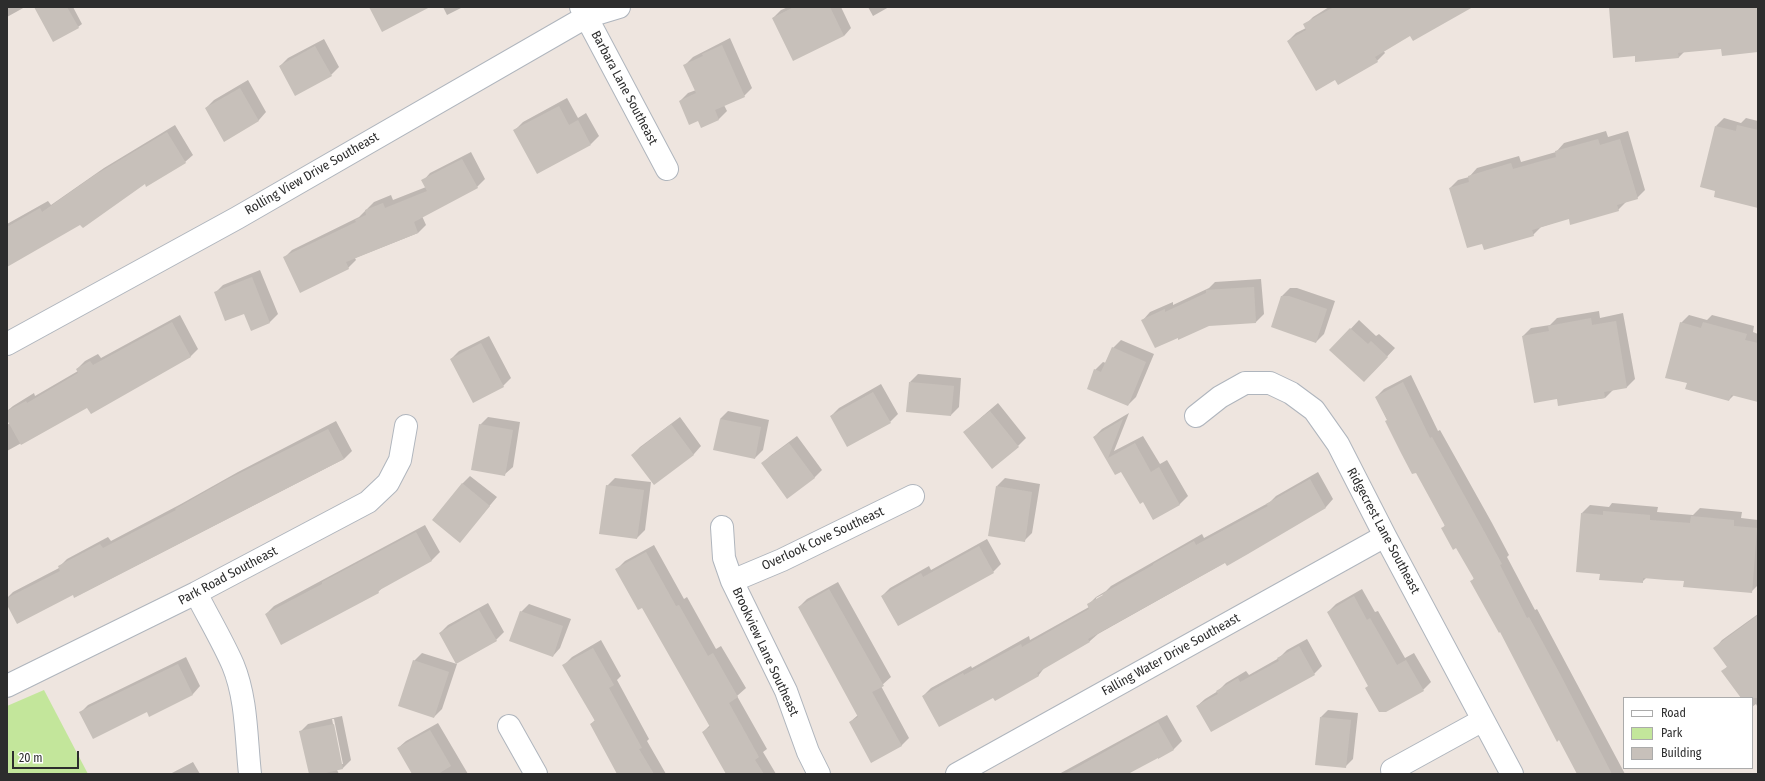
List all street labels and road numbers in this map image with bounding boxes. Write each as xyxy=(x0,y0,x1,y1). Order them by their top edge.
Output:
street label: Barbara Lane Southeast xyxy=(587,28,661,148)
street label: Rolling View Drive Southeast xyxy=(242,129,382,219)
street label: Ridgecrest Lane Southeast xyxy=(1343,465,1423,597)
street label: Overlook Cove Southeast xyxy=(759,504,887,574)
street label: Park Road Southeast xyxy=(176,543,280,609)
street label: Brookview Lane Southeast xyxy=(728,585,802,719)
street label: Falling Water Drive Southeast xyxy=(1099,611,1243,699)

